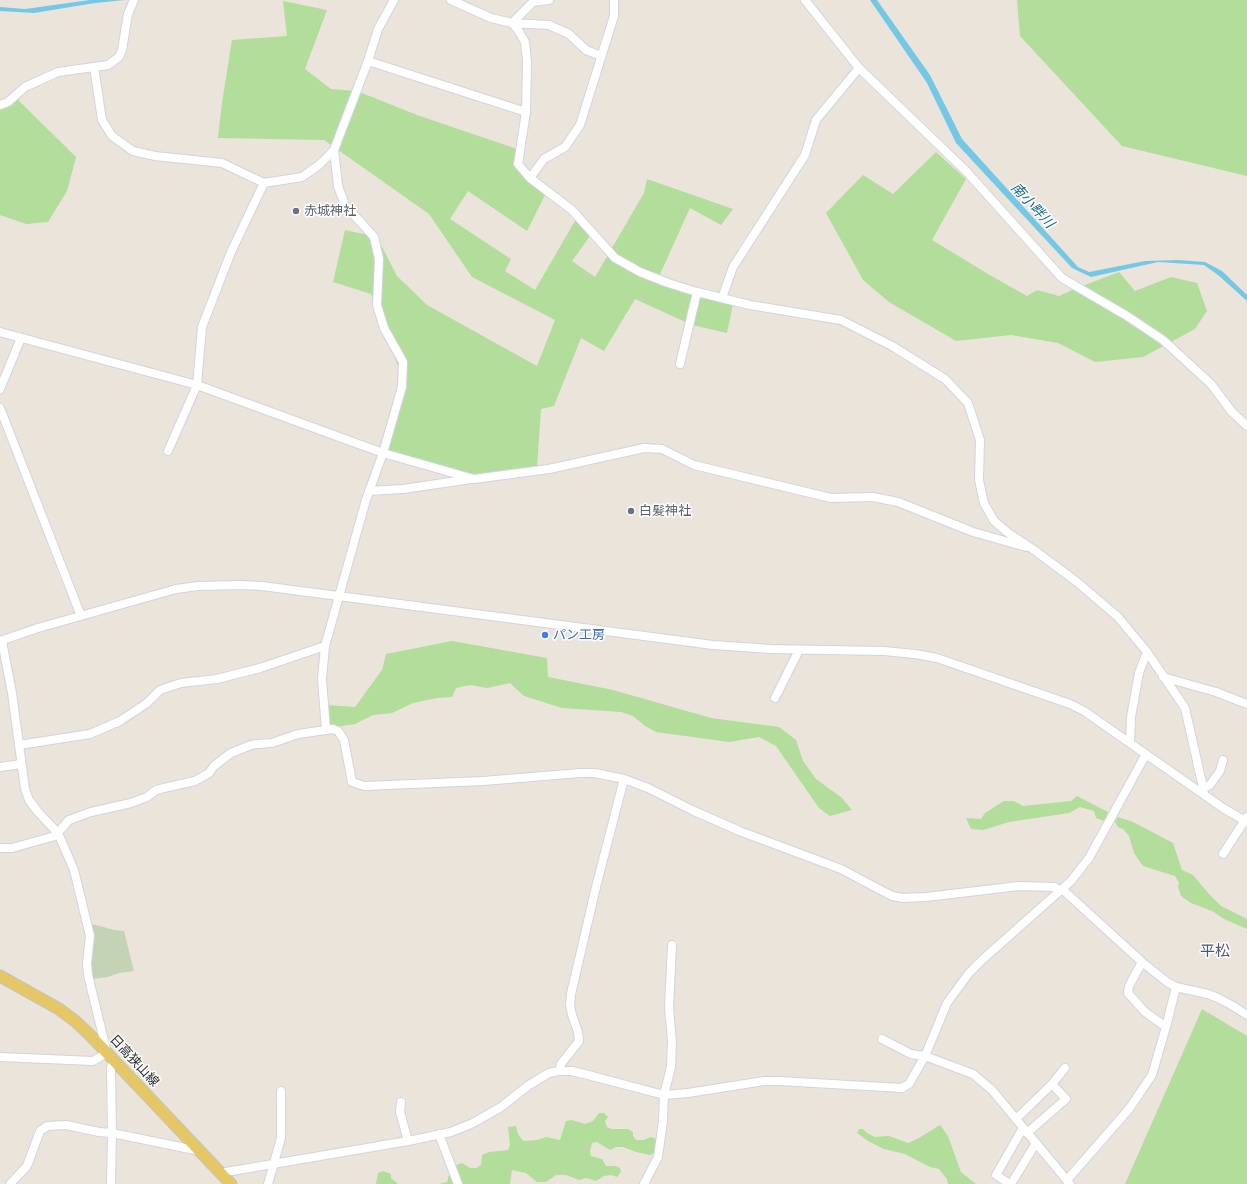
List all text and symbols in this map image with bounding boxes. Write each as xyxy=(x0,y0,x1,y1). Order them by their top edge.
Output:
water label: 南小畔川 xyxy=(1007,180,1057,232)
place label: 赤城神社 xyxy=(304,203,356,219)
marker: 赤城神社 xyxy=(291,206,301,216)
place label: 白髪神社 xyxy=(639,503,691,519)
marker: 白髪神社 xyxy=(626,506,636,516)
place label: パン工房 xyxy=(553,627,605,643)
marker: パン工房 xyxy=(540,630,550,640)
district label: 平松 xyxy=(1200,943,1230,961)
street label: 日高狭山線 xyxy=(106,1032,162,1090)

